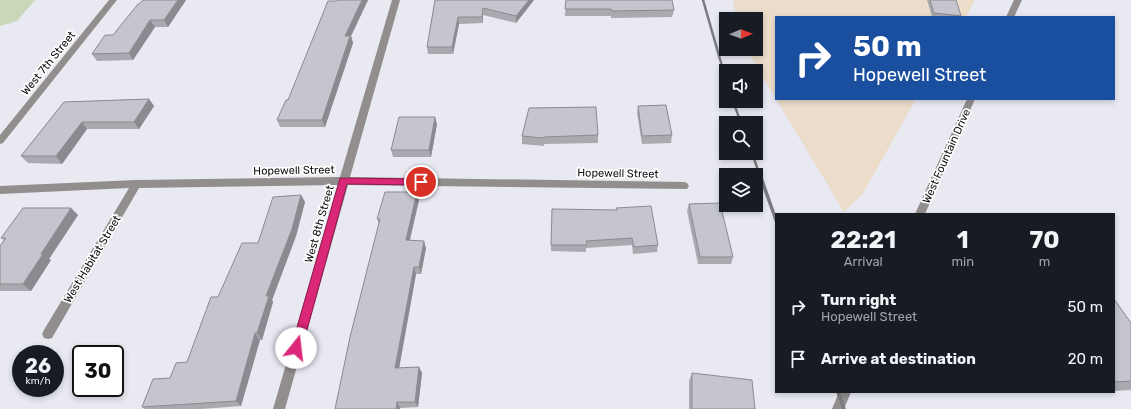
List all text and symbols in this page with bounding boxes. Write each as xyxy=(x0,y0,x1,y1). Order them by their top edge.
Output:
north arrow xyxy=(719,12,763,56)
map controls xyxy=(719,12,763,212)
street label: West 7th Street xyxy=(19,28,79,98)
text: 50 m xyxy=(853,30,922,63)
icon: right xyxy=(787,32,839,84)
button: sound xyxy=(719,64,763,108)
text: Hopewell Street xyxy=(853,64,986,86)
street label: West Fountain Drive xyxy=(920,107,973,205)
button: search xyxy=(719,116,763,160)
street label: Hopewell Street xyxy=(253,163,336,178)
pin xyxy=(404,165,438,199)
street label: Hopewell Street xyxy=(577,166,659,181)
button: layers xyxy=(719,168,763,212)
icon: arrive xyxy=(410,171,432,193)
street label: West 8th Street xyxy=(302,183,337,264)
street label: West Habitat Street xyxy=(61,213,124,305)
text: 22:21 xyxy=(830,226,896,254)
text: 1 xyxy=(957,226,969,254)
text: 70 xyxy=(1030,226,1060,254)
text: Arrival xyxy=(844,254,883,269)
text: min xyxy=(952,254,974,269)
text: m xyxy=(1039,254,1050,269)
text: Turn right xyxy=(821,291,896,309)
icon: right xyxy=(787,296,809,318)
text: 50 m xyxy=(1068,298,1103,316)
text: Hopewell Street xyxy=(821,309,917,324)
position arrow xyxy=(275,327,317,369)
speed limit sign: 30 xyxy=(72,345,124,397)
icon: arrive xyxy=(787,348,809,370)
text: Arrive at destination xyxy=(821,350,976,368)
text: 20 m xyxy=(1068,350,1103,368)
text: 26 xyxy=(25,354,51,378)
text: km/h xyxy=(26,375,50,387)

